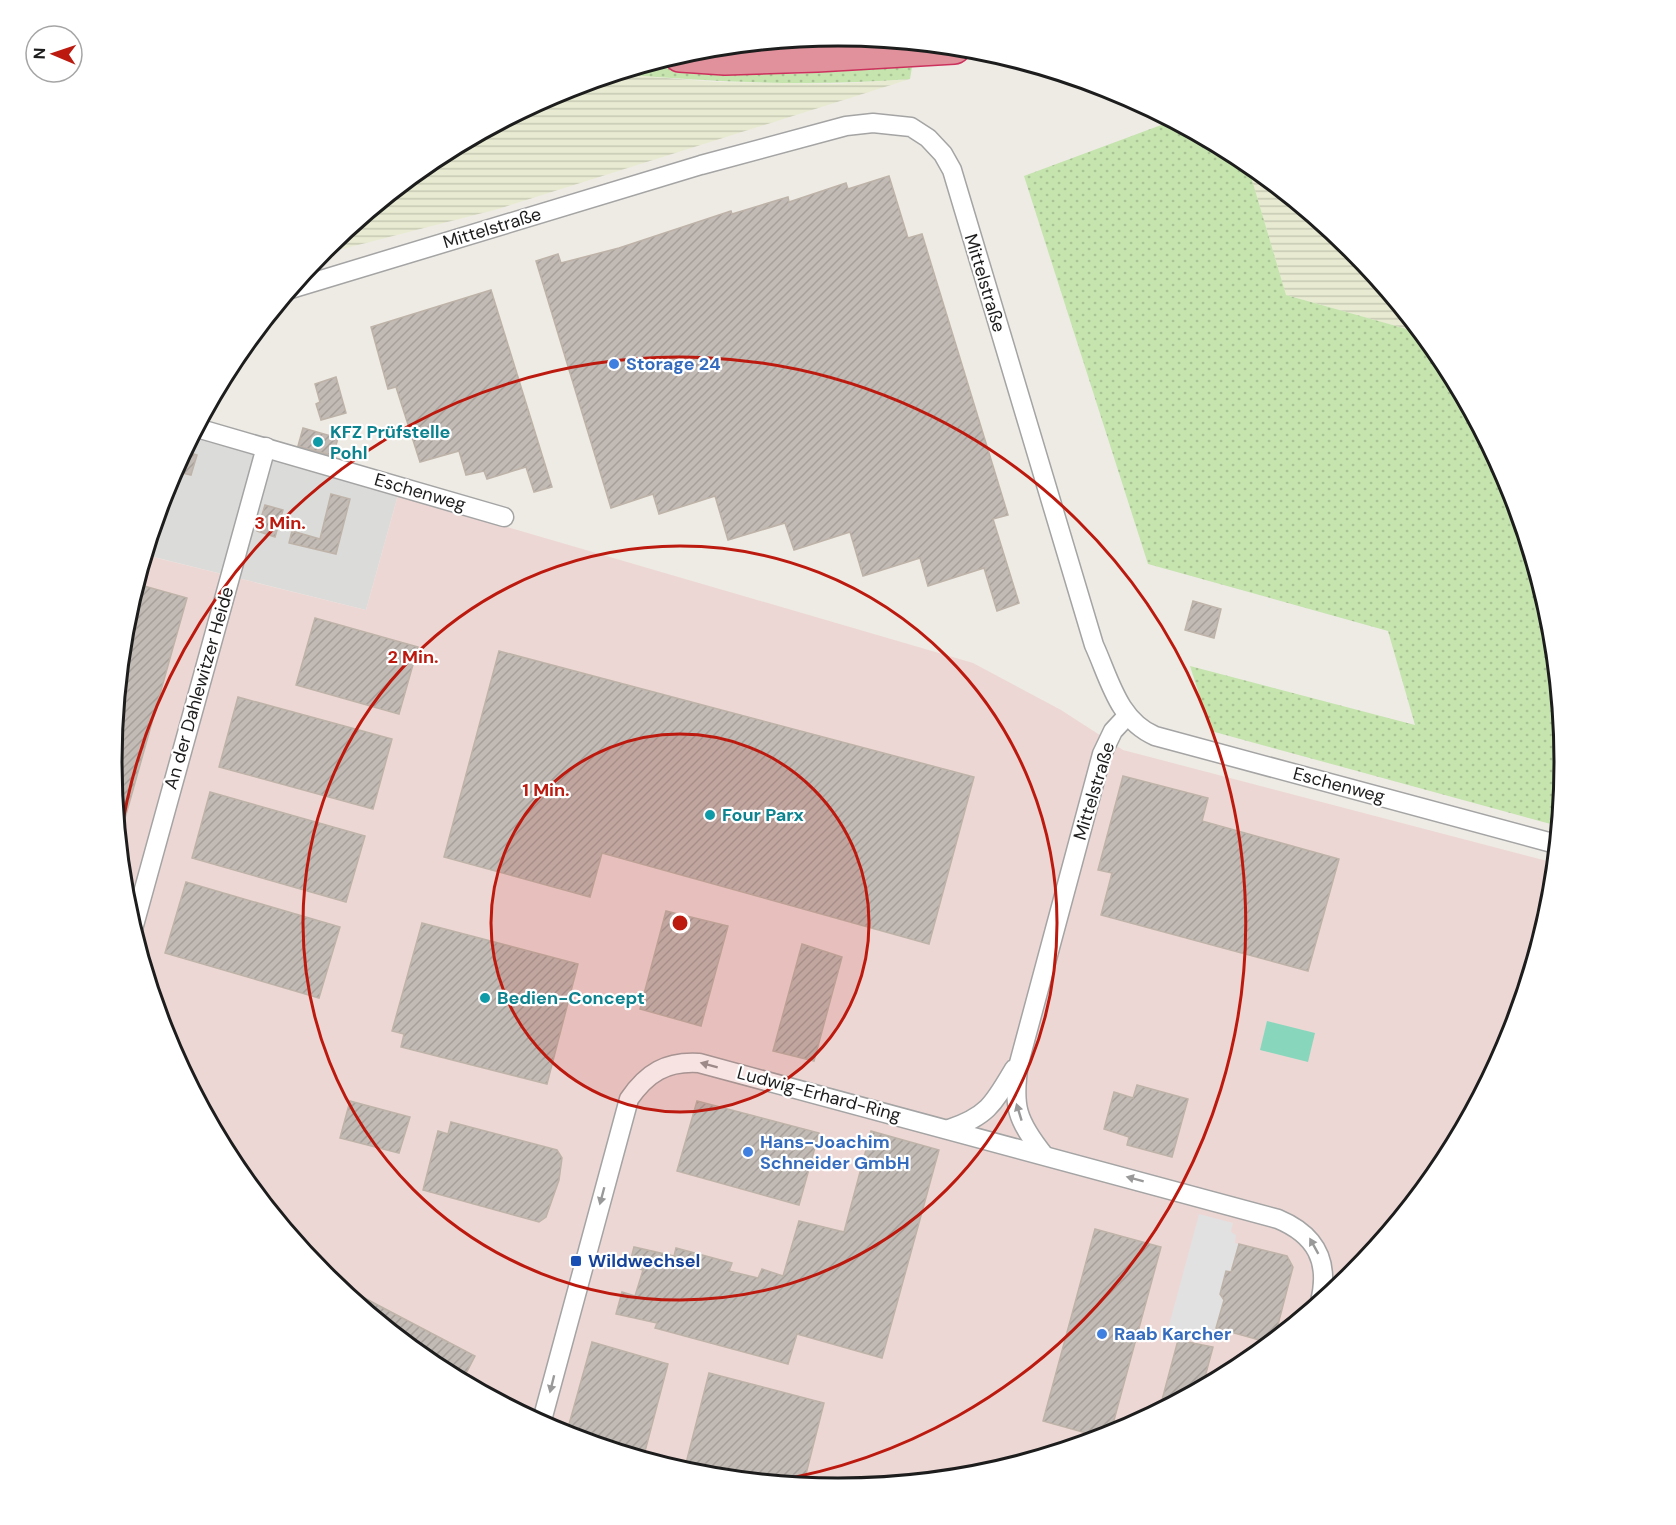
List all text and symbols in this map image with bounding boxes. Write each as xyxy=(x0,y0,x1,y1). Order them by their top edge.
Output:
north arrow xyxy=(24,24,84,84)
text: N xyxy=(29,47,50,60)
street label: Mittelstraße xyxy=(440,202,544,254)
street label: Mittelstraße xyxy=(959,231,1011,335)
place label: Storage 24 xyxy=(626,352,721,376)
marker: Storage 24 xyxy=(607,357,621,371)
place label: KFZ Prüfstelle Pohl xyxy=(330,420,451,465)
marker: KFZ Prüfstelle Pohl xyxy=(311,435,325,449)
street label: Eschenweg xyxy=(372,468,468,516)
text: 3 Min. xyxy=(254,511,306,535)
street label: An der Dahlewitzer Heide xyxy=(159,584,239,792)
text: 2 Min. xyxy=(387,645,439,669)
street label: Mittelstraße xyxy=(1068,739,1120,843)
street label: Eschenweg xyxy=(1290,761,1388,809)
text: 1 Min. xyxy=(522,778,570,802)
place label: Four Parx xyxy=(722,803,804,827)
marker: Four Parx xyxy=(703,808,717,822)
centre of rings xyxy=(670,913,690,933)
place label: Bedien-Concept xyxy=(497,986,645,1010)
marker: Bedien-Concept xyxy=(478,991,492,1005)
one-way arrow xyxy=(700,1060,718,1070)
street label: Ludwig-Erhard-Ring xyxy=(734,1061,904,1127)
one-way arrow xyxy=(1013,1103,1023,1121)
place label: Hans-Joachim Schneider GmbH xyxy=(760,1130,910,1175)
marker: Hans-Joachim Schneider GmbH xyxy=(741,1145,755,1159)
one-way arrow xyxy=(1126,1174,1144,1184)
one-way arrow xyxy=(597,1187,606,1205)
one-way arrow xyxy=(1309,1237,1319,1254)
place label: Wildwechsel xyxy=(588,1249,700,1273)
marker: Wildwechsel xyxy=(569,1254,583,1268)
place label: Raab Karcher xyxy=(1114,1322,1231,1346)
marker: Raab Karcher xyxy=(1095,1327,1109,1341)
one-way arrow xyxy=(546,1375,556,1393)

